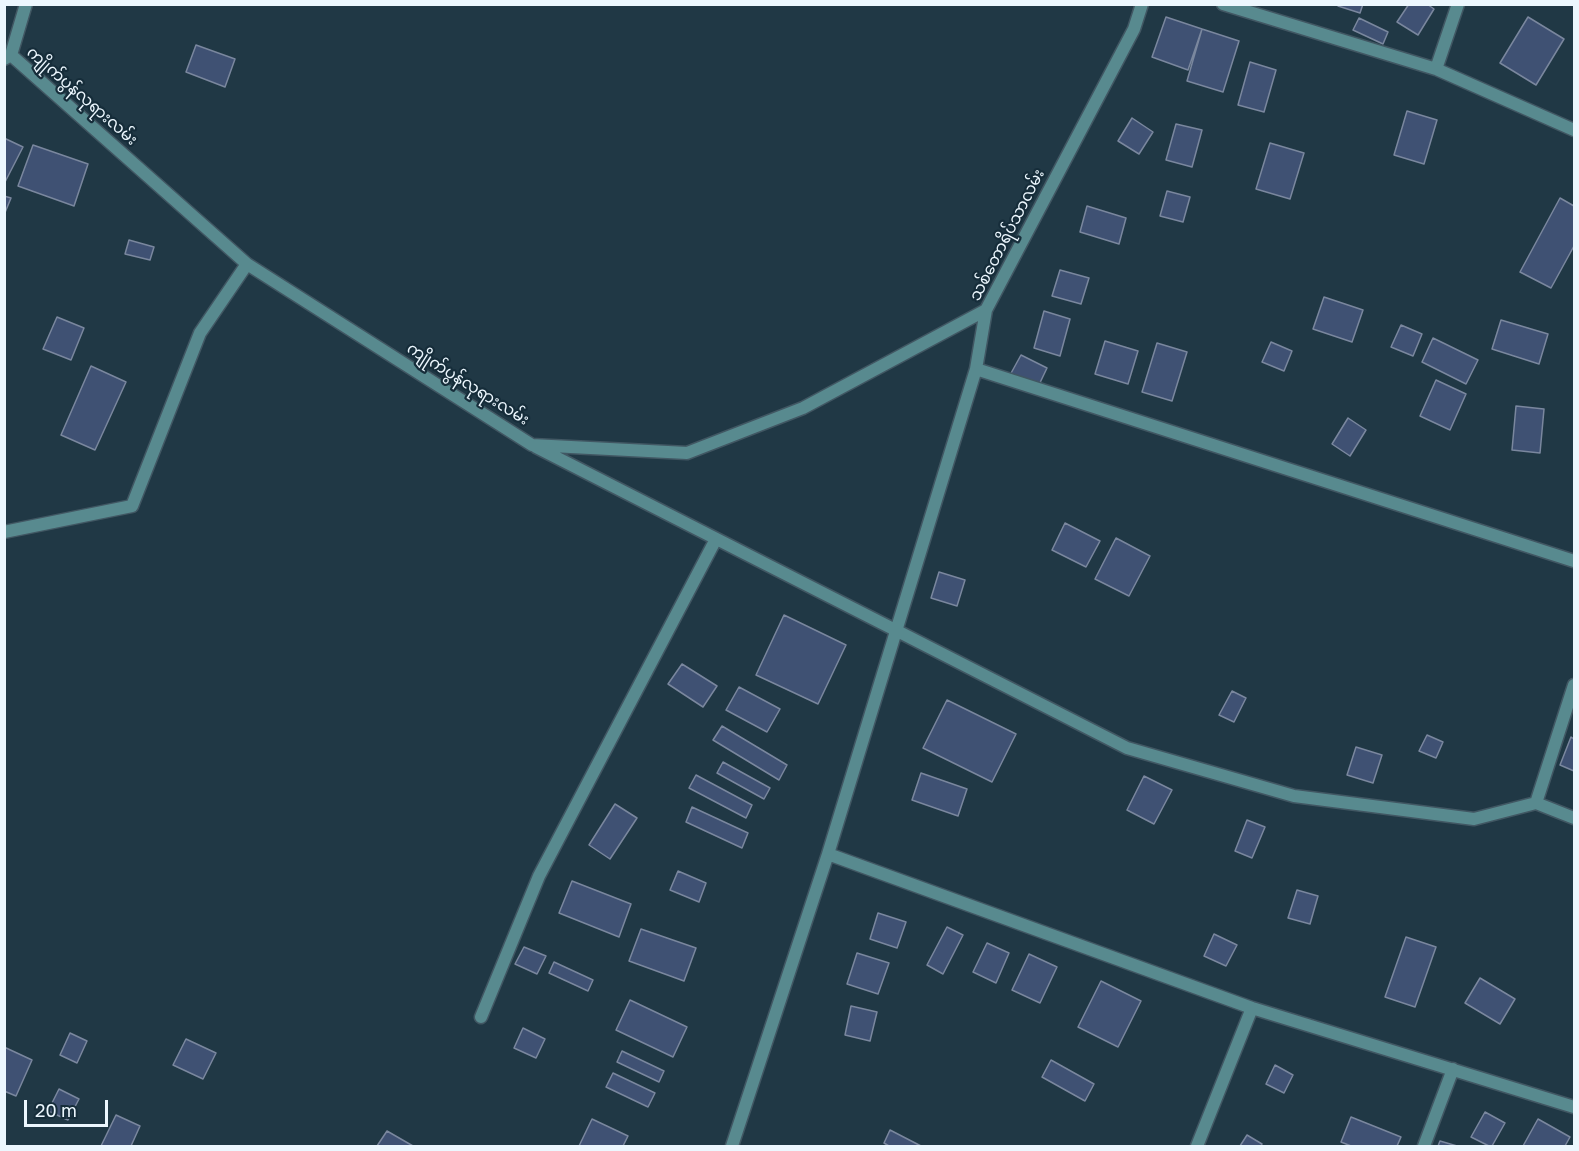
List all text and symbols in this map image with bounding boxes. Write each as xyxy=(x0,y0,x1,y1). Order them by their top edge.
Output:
street label: ကျိုက်ပွန်လုရားလမ်း xyxy=(23,43,141,149)
street label: သစ်တောရိပ်သာလမ်း xyxy=(965,166,1049,304)
street label: ကျိုက်ပွန်လုရားလမ်း xyxy=(403,339,533,429)
scale bar xyxy=(27,1088,111,1126)
text: 20 m xyxy=(35,1099,77,1121)

